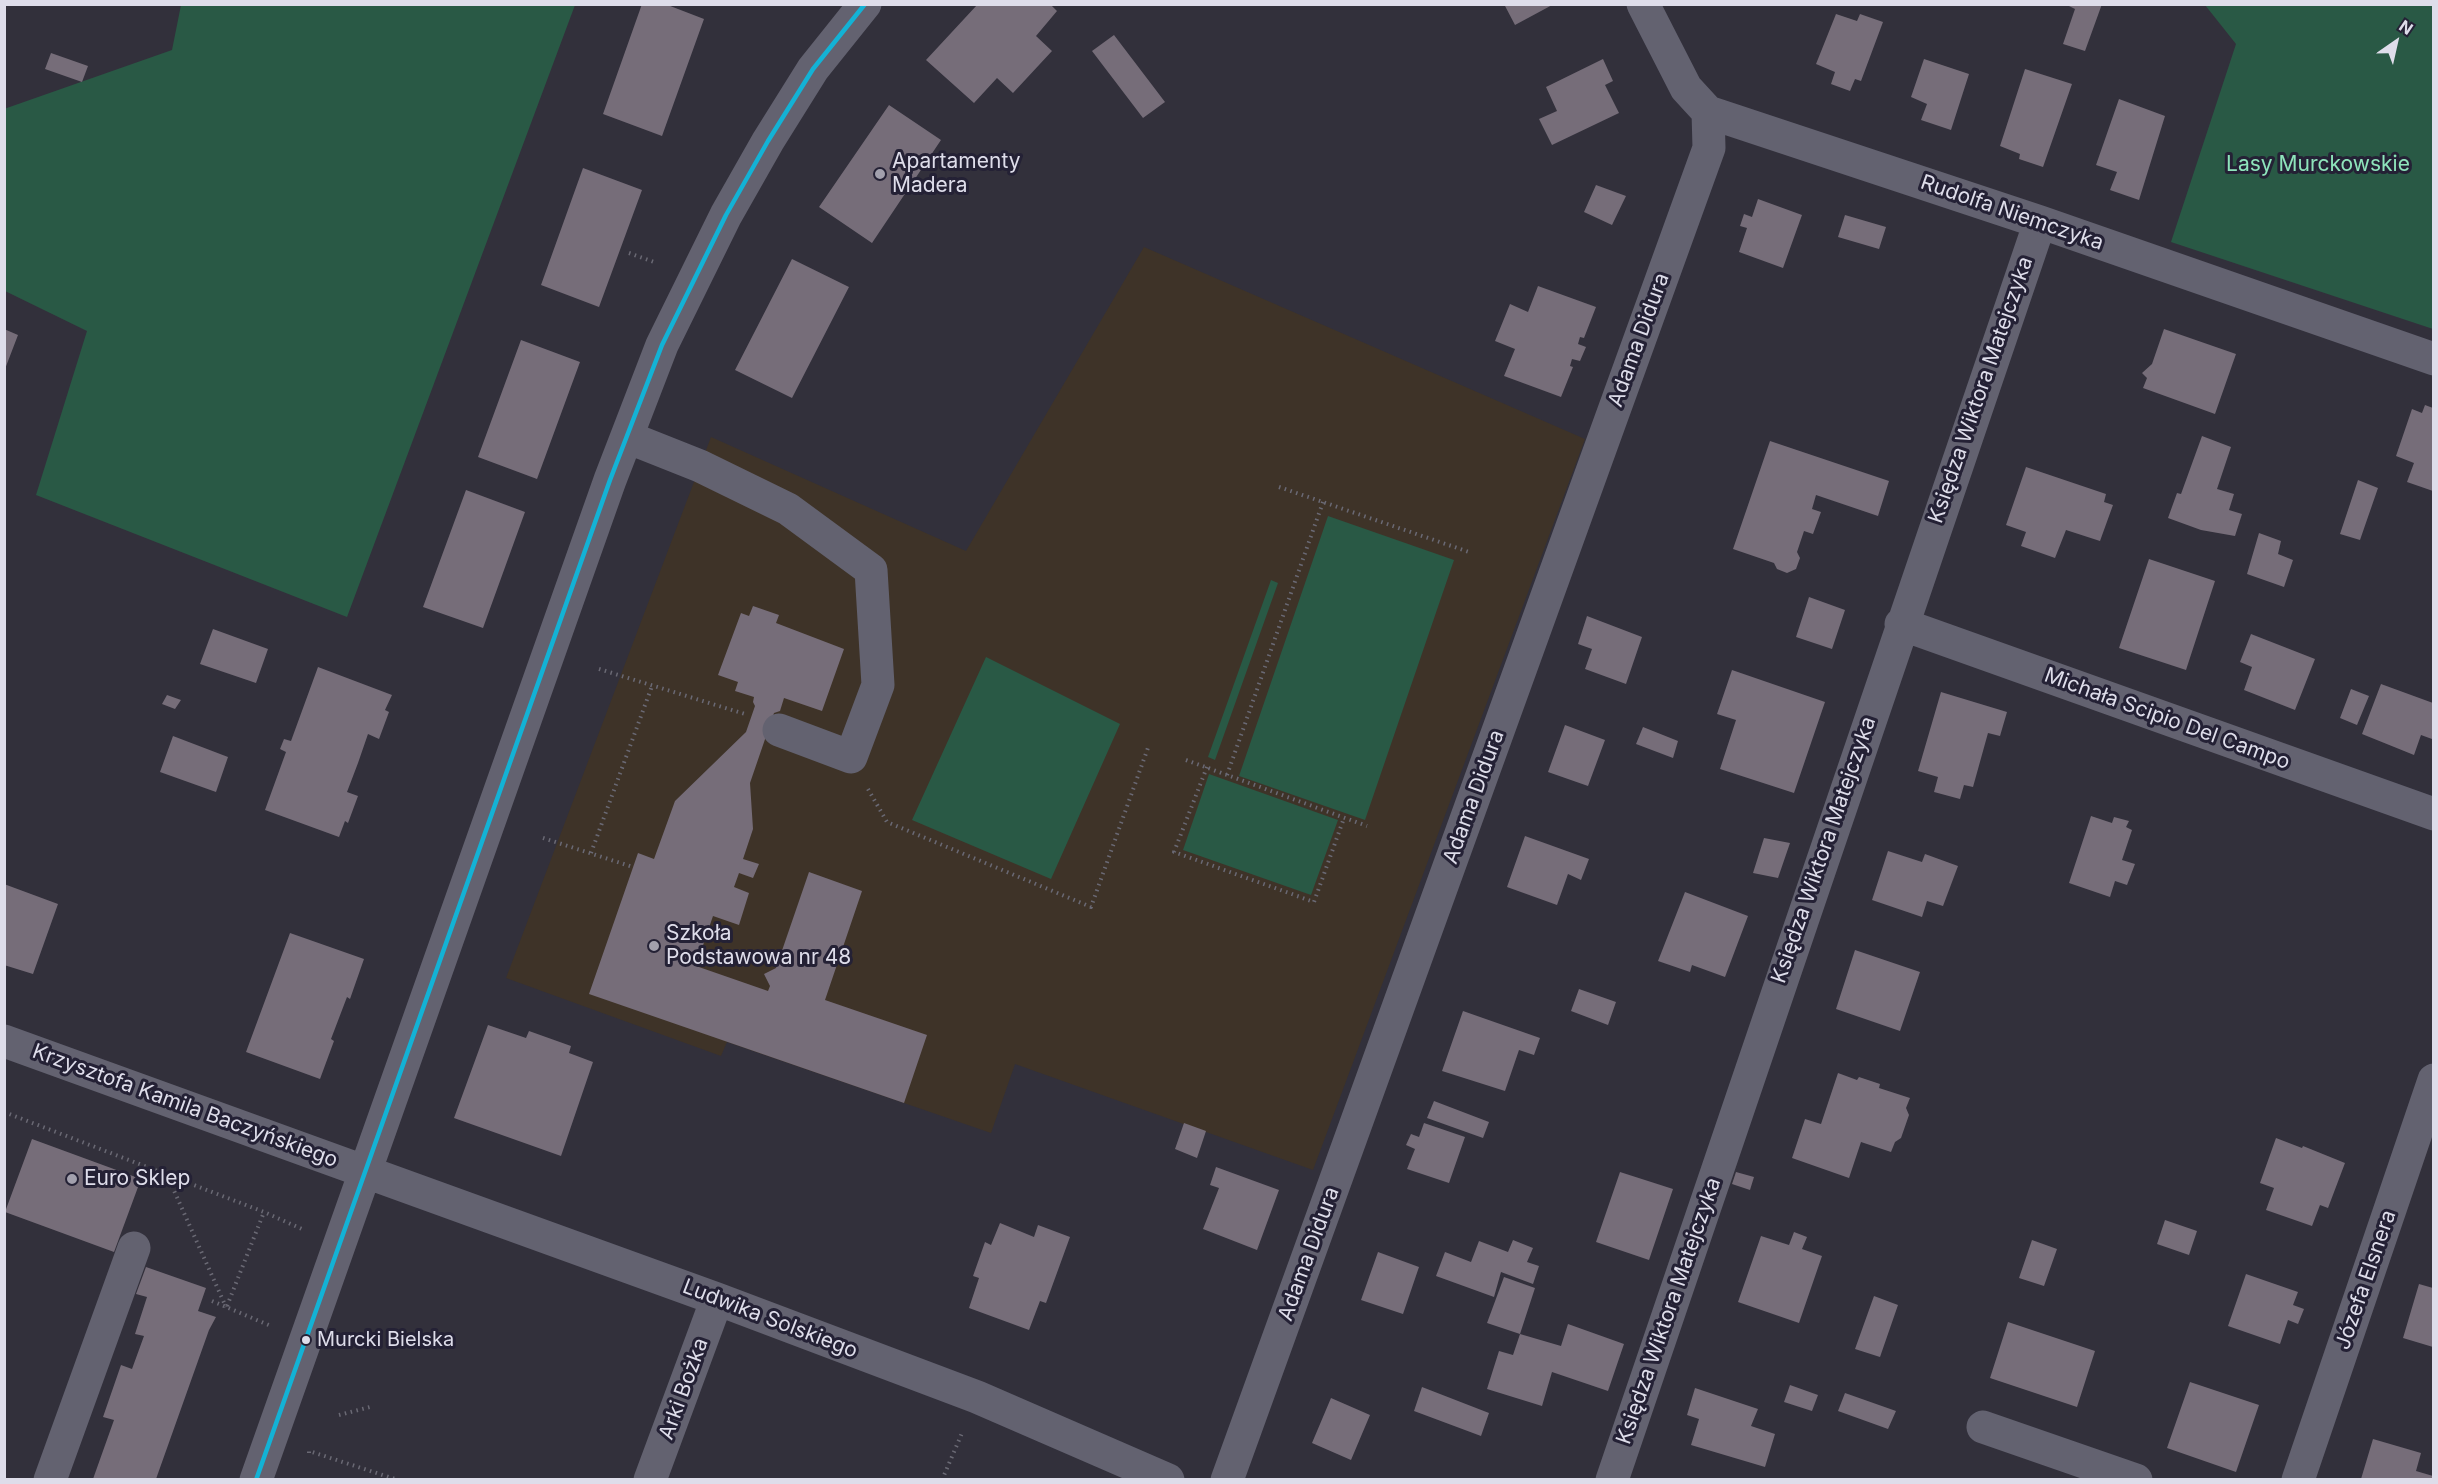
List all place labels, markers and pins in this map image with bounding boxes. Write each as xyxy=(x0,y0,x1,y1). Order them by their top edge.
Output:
place label: Apartamenty Madera xyxy=(892,149,1020,199)
marker: Apartamenty Madera xyxy=(873,167,887,181)
place label: Szkoła Podstawowa nr 48 xyxy=(666,921,851,971)
marker: Szkoła Podstawowa nr 48 xyxy=(647,939,661,953)
place label: Euro Sklep xyxy=(84,1166,190,1192)
marker: Euro Sklep xyxy=(65,1172,79,1186)
place label: Murcki Bielska xyxy=(317,1328,454,1352)
marker: Murcki Bielska xyxy=(300,1334,312,1346)

